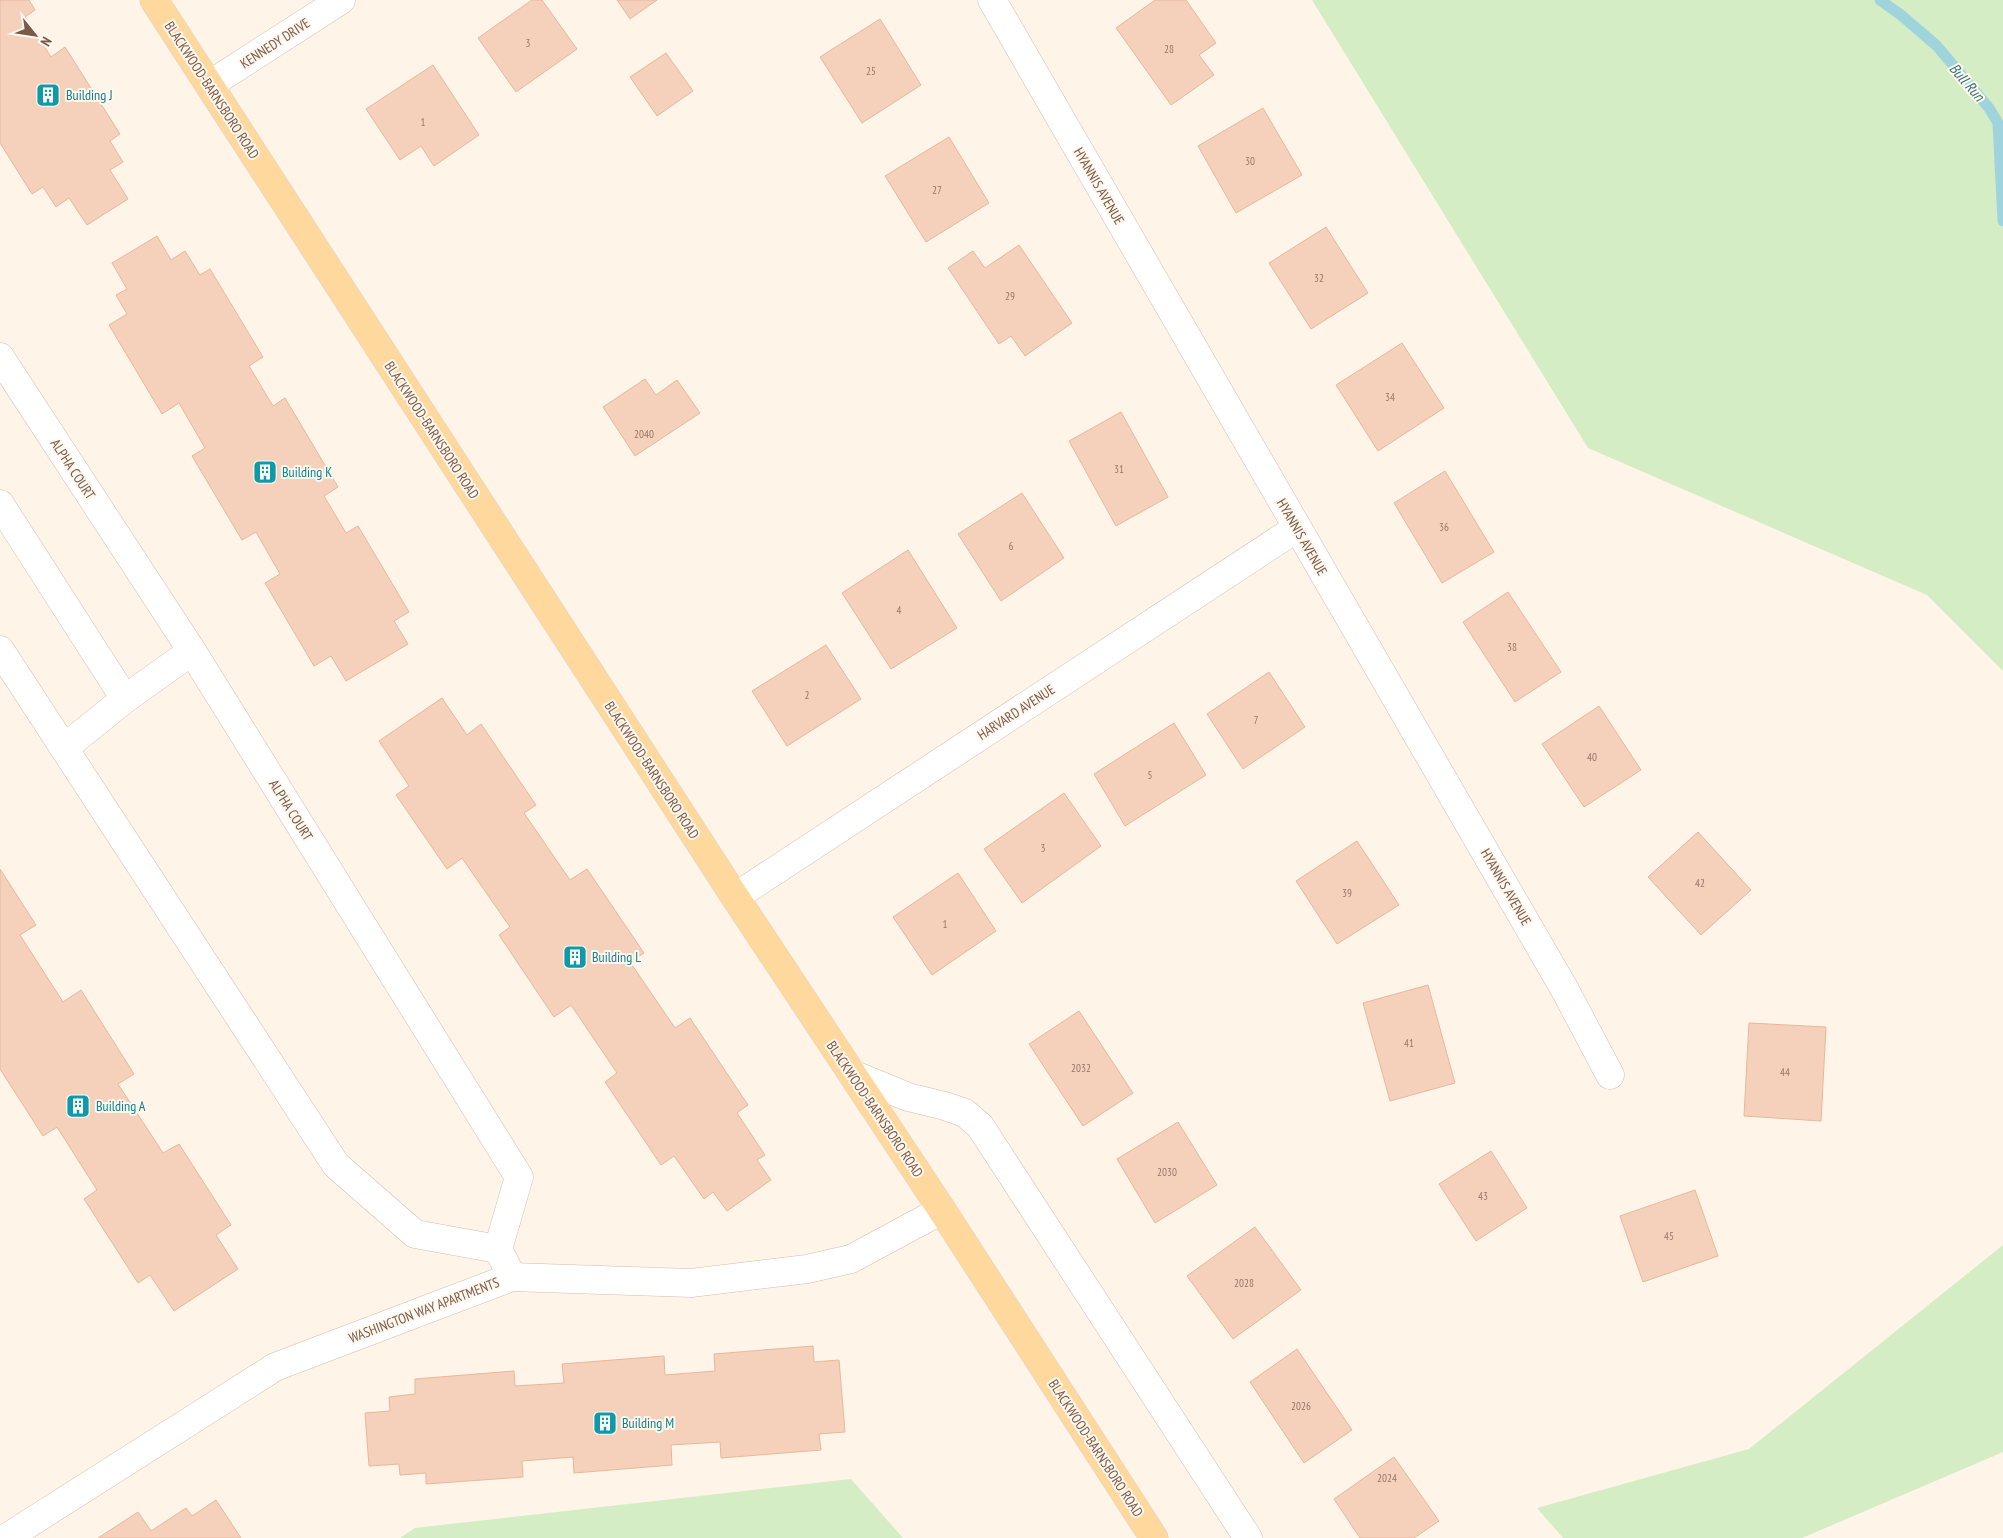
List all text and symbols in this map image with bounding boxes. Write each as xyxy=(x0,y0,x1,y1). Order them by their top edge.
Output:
north arrow xyxy=(10,10,60,60)
street label: KENNEDY DRIVE xyxy=(237,14,313,72)
street label: BLACKWOOD-BARNSBORO ROAD xyxy=(161,18,263,162)
text: N xyxy=(37,34,56,49)
house number: 3 xyxy=(526,36,531,50)
house number: 28 xyxy=(1164,42,1174,56)
water label: Bull Run xyxy=(1945,59,1990,106)
house number: 25 xyxy=(866,64,876,78)
building icon: Building J xyxy=(35,82,61,108)
place label: Building J xyxy=(66,86,113,104)
house number: 1 xyxy=(421,115,426,129)
street label: HYANNIS AVENUE xyxy=(1070,144,1128,228)
house number: 30 xyxy=(1245,154,1255,168)
house number: 27 xyxy=(932,183,942,197)
house number: 32 xyxy=(1314,271,1324,285)
house number: 29 xyxy=(1005,289,1015,303)
street label: BLACKWOOD-BARNSBORO ROAD xyxy=(381,358,483,502)
house number: 34 xyxy=(1385,390,1395,404)
house number: 2040 xyxy=(634,427,654,441)
street label: ALPHA COURT xyxy=(47,435,100,503)
building icon: Building K xyxy=(252,459,278,485)
house number: 31 xyxy=(1114,462,1124,476)
place label: Building K xyxy=(282,463,332,481)
street label: HYANNIS AVENUE xyxy=(1273,495,1331,579)
house number: 36 xyxy=(1439,520,1449,534)
house number: 6 xyxy=(1009,539,1014,553)
house number: 4 xyxy=(897,603,902,617)
house number: 38 xyxy=(1507,640,1517,654)
street label: HARVARD AVENUE xyxy=(974,680,1058,744)
house number: 2 xyxy=(805,688,810,702)
street label: BLACKWOOD-BARNSBORO ROAD xyxy=(601,698,703,842)
house number: 7 xyxy=(1254,713,1259,727)
house number: 40 xyxy=(1587,750,1597,764)
house number: 5 xyxy=(1148,768,1153,782)
street label: ALPHA COURT xyxy=(265,776,317,845)
house number: 3 xyxy=(1041,841,1046,855)
street label: HYANNIS AVENUE xyxy=(1477,845,1535,929)
house number: 42 xyxy=(1695,876,1705,890)
house number: 39 xyxy=(1342,886,1352,900)
house number: 1 xyxy=(943,917,948,931)
building icon: Building L xyxy=(562,944,588,970)
place label: Building L xyxy=(592,948,641,966)
house number: 41 xyxy=(1404,1036,1414,1050)
street label: BLACKWOOD-BARNSBORO ROAD xyxy=(823,1037,927,1181)
house number: 2032 xyxy=(1071,1061,1091,1075)
house number: 44 xyxy=(1780,1065,1790,1079)
building icon: Building A xyxy=(65,1093,91,1119)
place label: Building A xyxy=(96,1097,146,1115)
house number: 2030 xyxy=(1157,1165,1177,1179)
house number: 43 xyxy=(1478,1189,1488,1203)
house number: 45 xyxy=(1664,1229,1674,1243)
street label: WASHINGTON WAY APARTMENTS xyxy=(346,1273,502,1347)
house number: 2028 xyxy=(1234,1276,1254,1290)
street label: BLACKWOOD-BARNSBORO ROAD xyxy=(1045,1376,1147,1520)
house number: 2026 xyxy=(1291,1399,1311,1413)
building icon: Building M xyxy=(592,1410,618,1436)
place label: Building M xyxy=(622,1414,674,1432)
house number: 2024 xyxy=(1377,1471,1397,1485)

